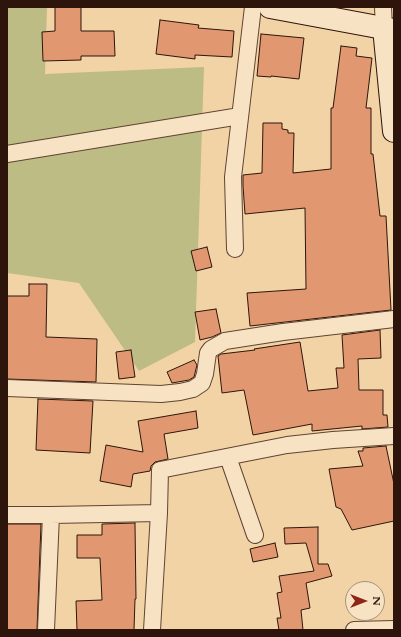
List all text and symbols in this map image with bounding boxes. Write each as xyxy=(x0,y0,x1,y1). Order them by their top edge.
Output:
north arrow xyxy=(345,581,385,621)
text: N xyxy=(369,596,384,606)

